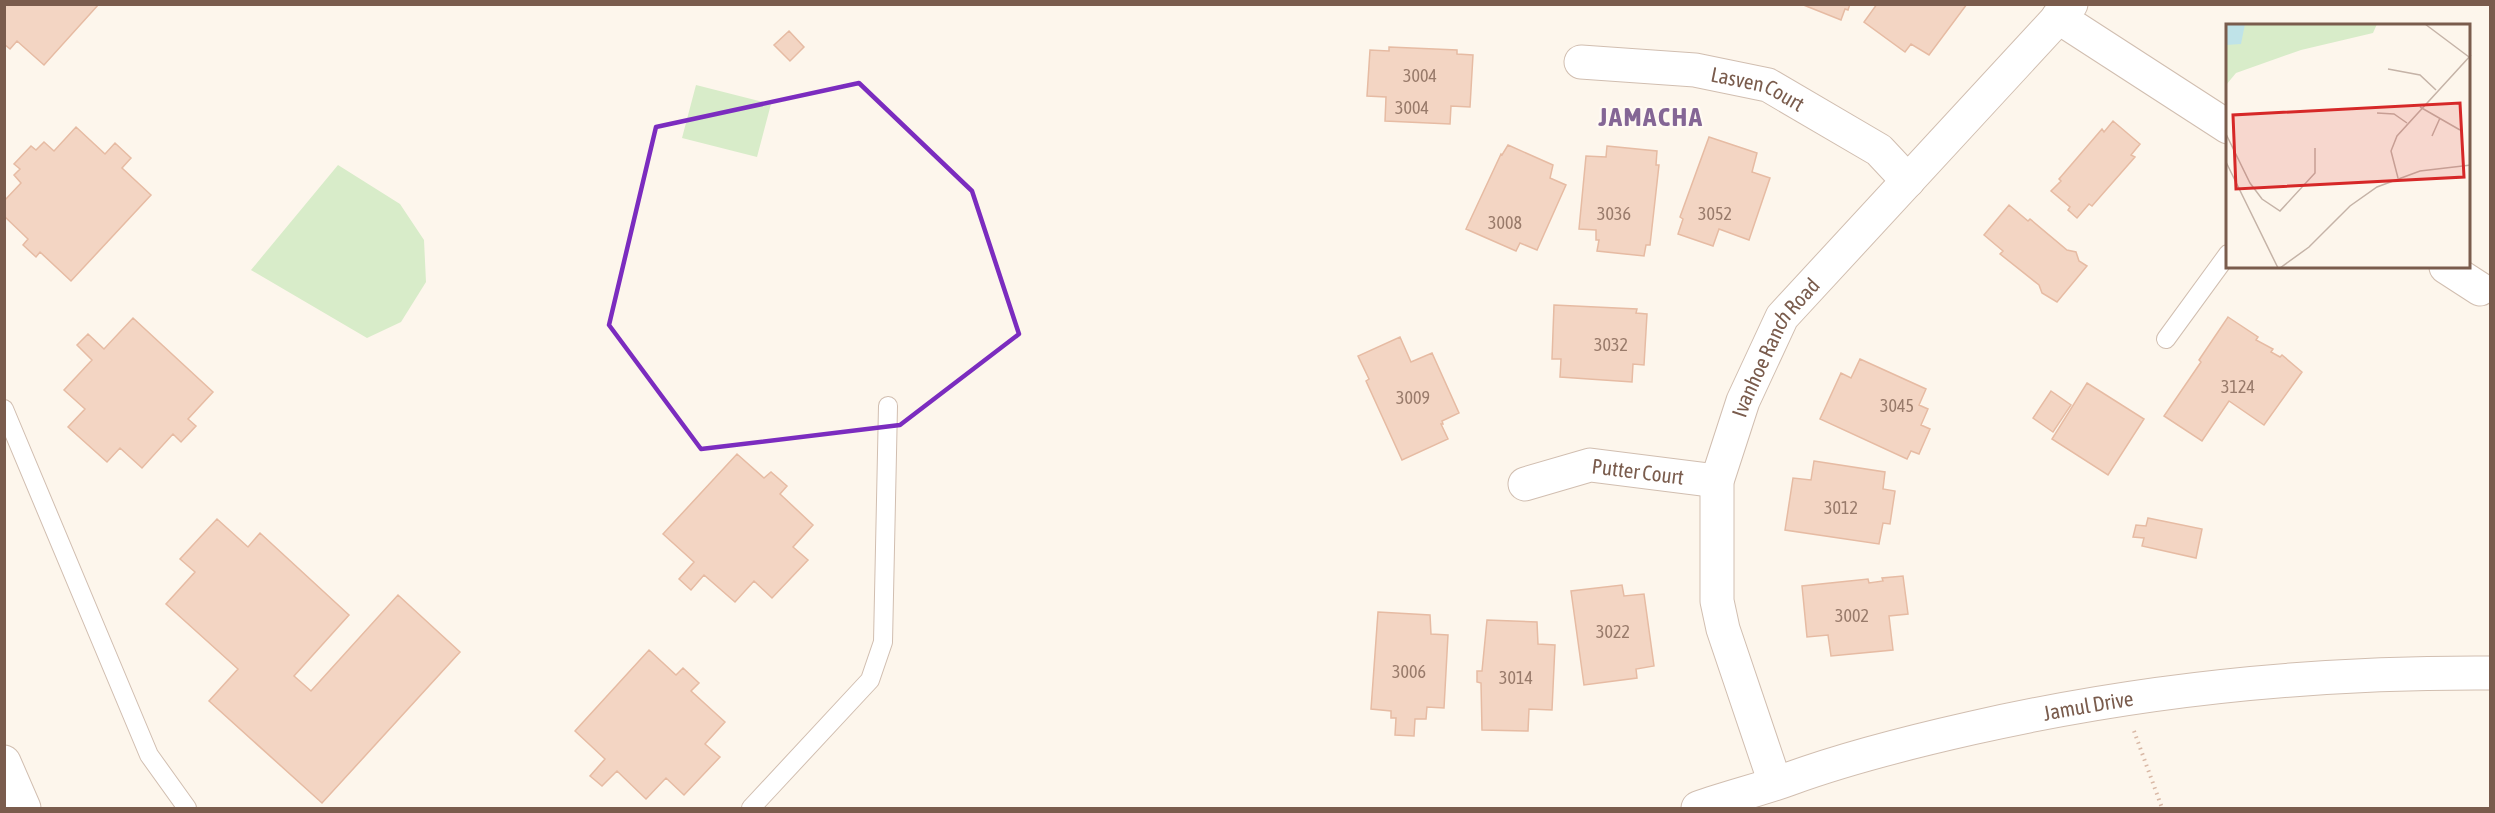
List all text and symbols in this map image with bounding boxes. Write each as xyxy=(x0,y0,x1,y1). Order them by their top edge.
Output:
inset map xyxy=(2226,24,2471,268)
street label: Lasven Court xyxy=(1709,62,1809,116)
house number: 3004 xyxy=(1403,65,1437,86)
house number: 3004 xyxy=(1395,97,1429,118)
district label: JAMACHA xyxy=(1598,101,1703,132)
house number: 3036 xyxy=(1597,203,1631,224)
house number: 3052 xyxy=(1698,203,1732,224)
house number: 3008 xyxy=(1488,212,1522,233)
street label: Ivanhoe Ranch Road xyxy=(1727,273,1824,420)
house number: 3032 xyxy=(1594,334,1628,355)
house number: 3124 xyxy=(2221,376,2255,397)
house number: 3009 xyxy=(1396,387,1430,408)
house number: 3045 xyxy=(1880,395,1914,416)
street label: Putter Court xyxy=(1590,453,1685,489)
house number: 3012 xyxy=(1824,497,1858,518)
house number: 3002 xyxy=(1835,605,1869,626)
house number: 3022 xyxy=(1596,621,1630,642)
house number: 3006 xyxy=(1392,661,1426,682)
house number: 3014 xyxy=(1499,667,1533,688)
street label: Jamul Drive xyxy=(2041,686,2135,725)

